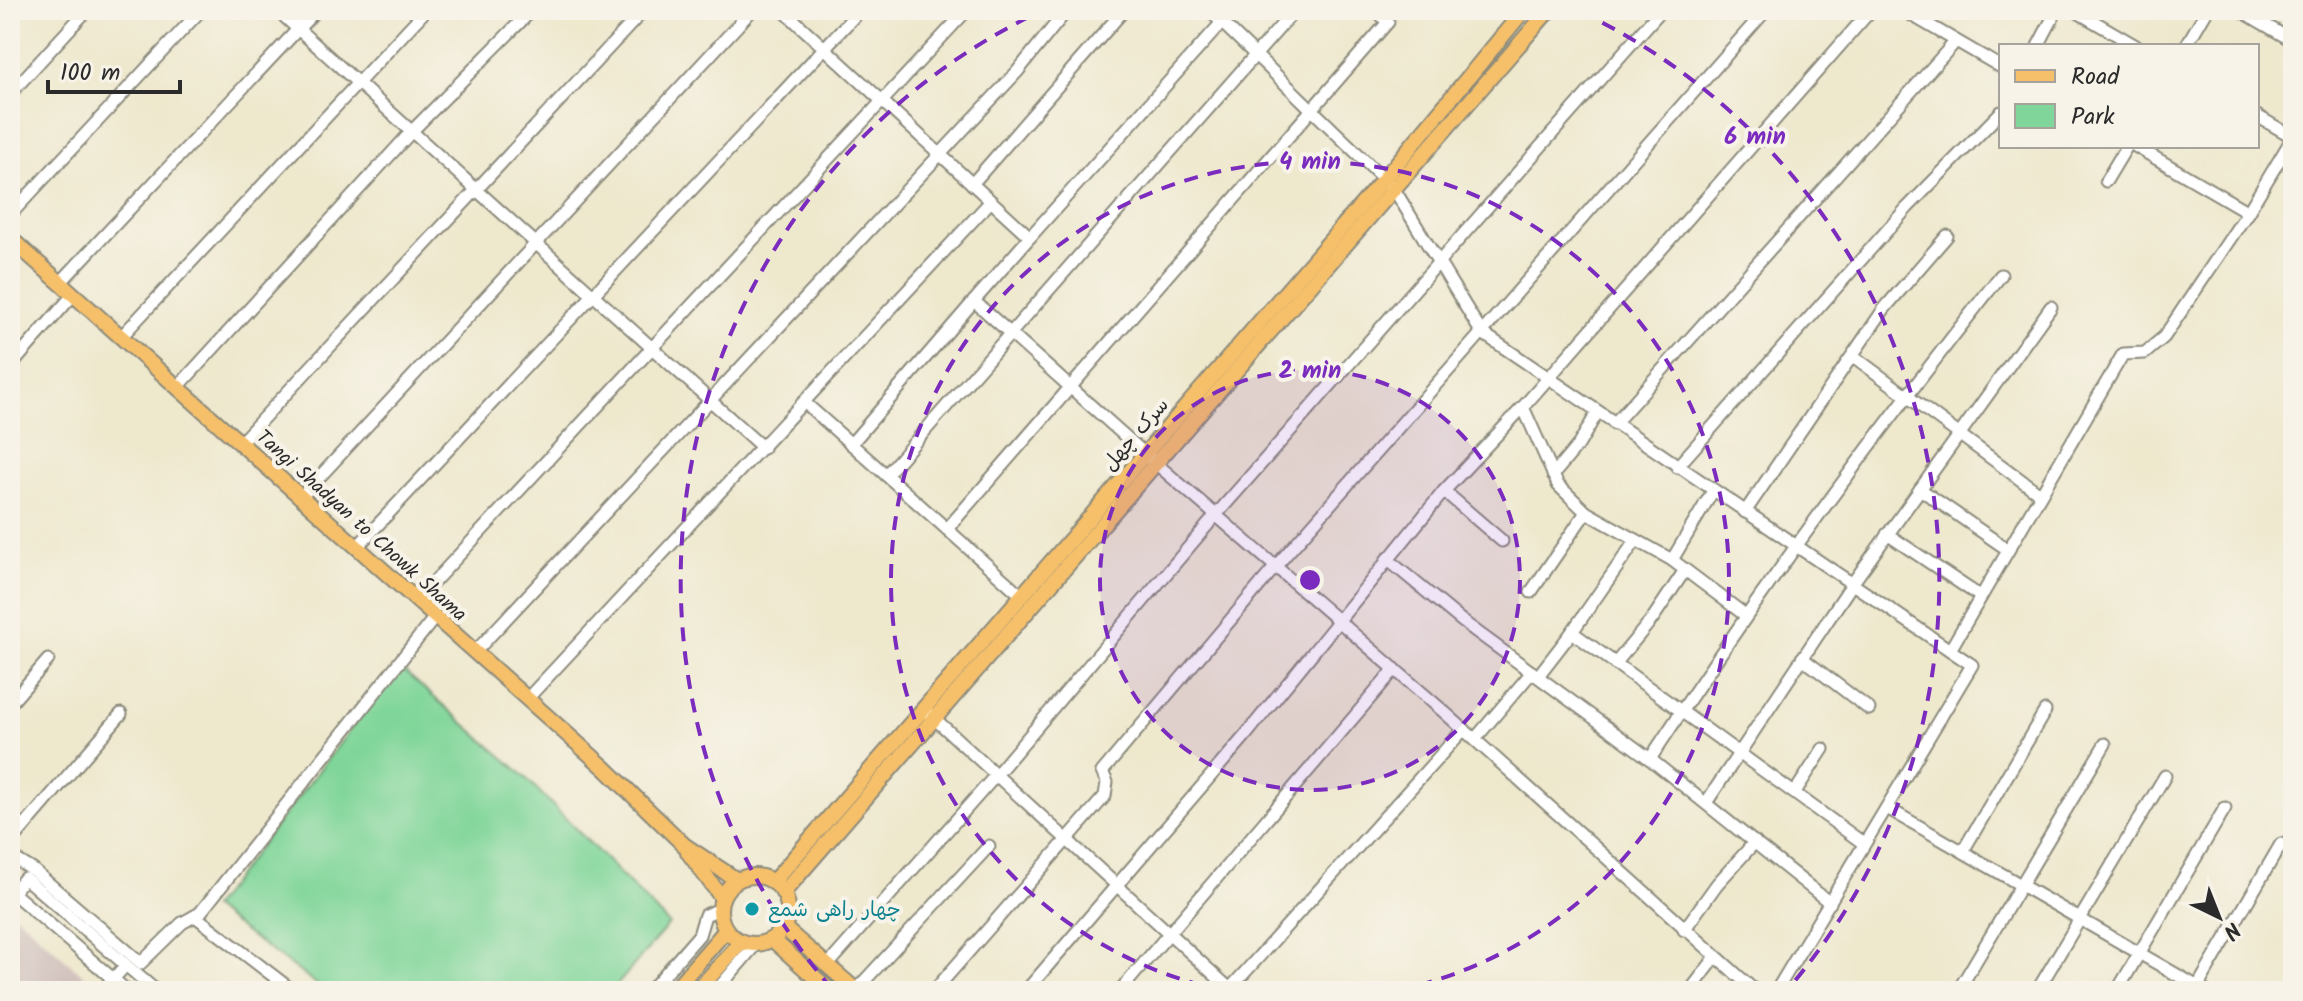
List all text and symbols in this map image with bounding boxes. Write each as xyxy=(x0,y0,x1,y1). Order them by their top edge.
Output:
scale bar xyxy=(48,44,180,94)
legend xyxy=(1999,44,2259,148)
text: 100 m xyxy=(60,54,120,93)
text: Road xyxy=(2071,58,2120,97)
text: Park xyxy=(2071,98,2115,137)
text: 6 min xyxy=(1724,118,1786,157)
text: 4 min xyxy=(1279,143,1341,182)
text: 2 min xyxy=(1279,352,1341,391)
street label: سرک چهل xyxy=(1095,391,1178,479)
street label: Tangi Shadyan to Chowk Shama xyxy=(248,423,473,630)
centre of rings xyxy=(1296,566,1324,594)
north arrow xyxy=(2179,877,2259,957)
place label: چهار راهی شمع xyxy=(768,895,901,927)
marker: چهار راهی شمع xyxy=(743,900,761,918)
text: N xyxy=(2214,912,2248,947)

